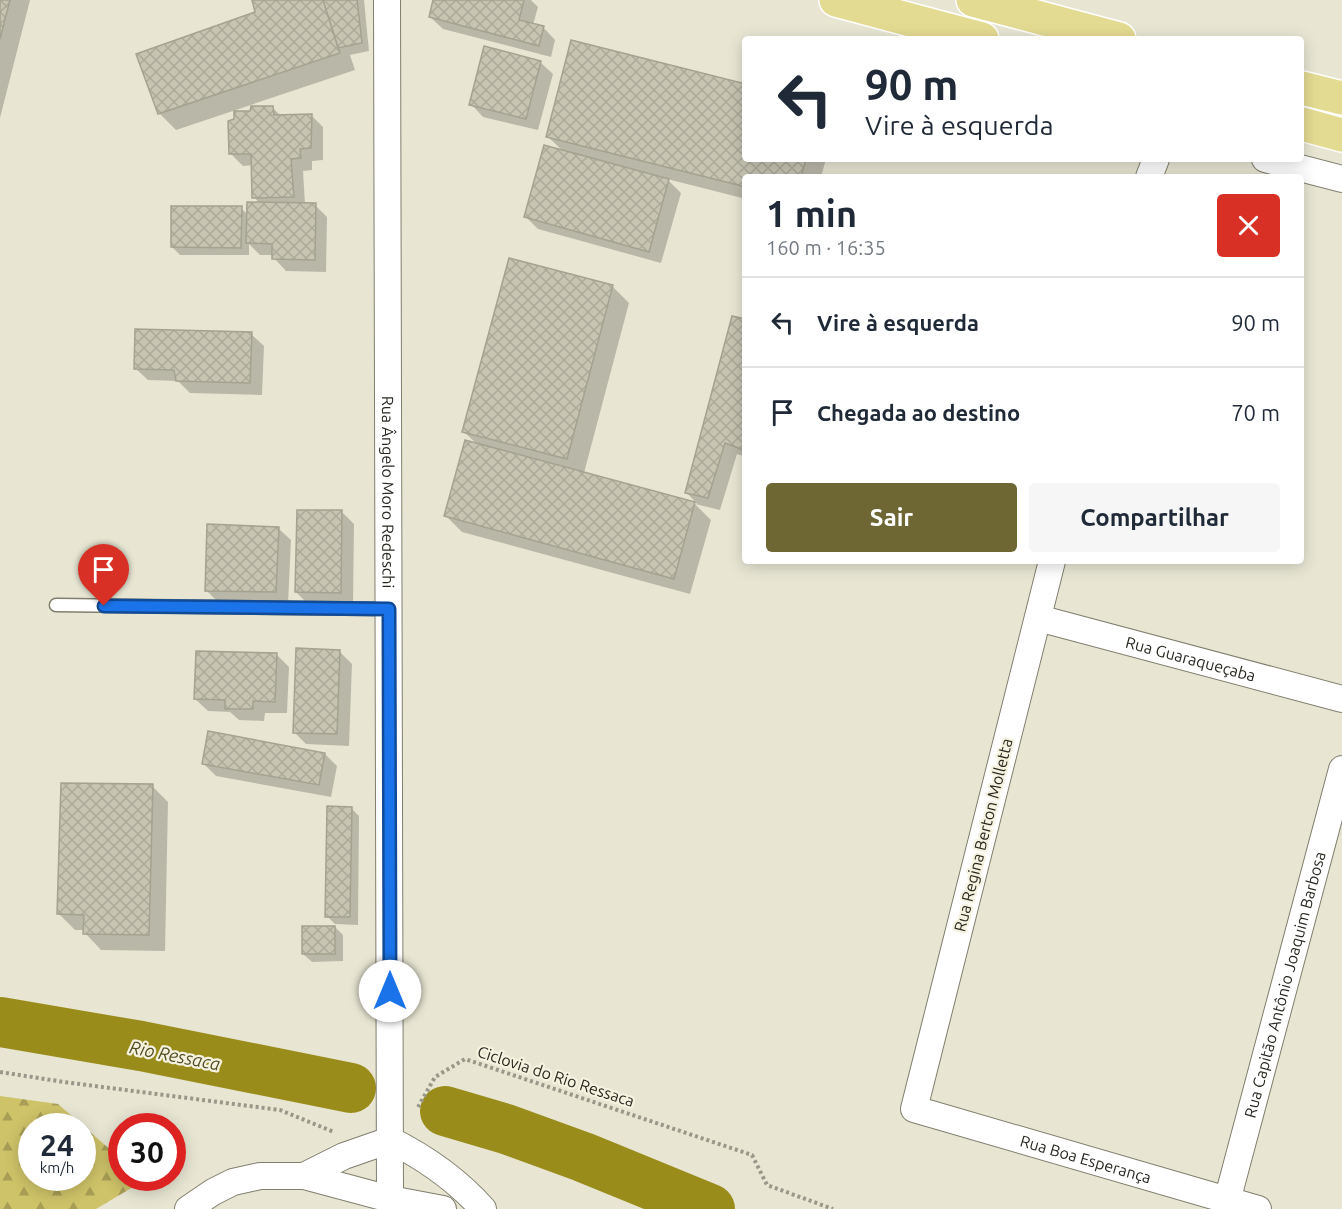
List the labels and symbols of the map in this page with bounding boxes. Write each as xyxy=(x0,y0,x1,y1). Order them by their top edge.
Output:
street label: Rua Ângelo Moro Redeschi xyxy=(379,396,398,588)
pin xyxy=(78,544,129,606)
street label: Rua Guaraqueçaba xyxy=(1124,633,1258,685)
street label: Rua Regina Berton Molletta xyxy=(950,736,1016,934)
street label: Rua Capitão Antônio Joaquim Barbosa xyxy=(1241,849,1329,1120)
position arrow xyxy=(358,959,422,1023)
water label: Rio Ressaca xyxy=(128,1036,222,1074)
street label: Ciclovia do Rio Ressaca xyxy=(475,1042,637,1110)
speed limit sign: 30 xyxy=(108,1113,186,1191)
street label: Rua Boa Esperança xyxy=(1018,1131,1153,1187)

